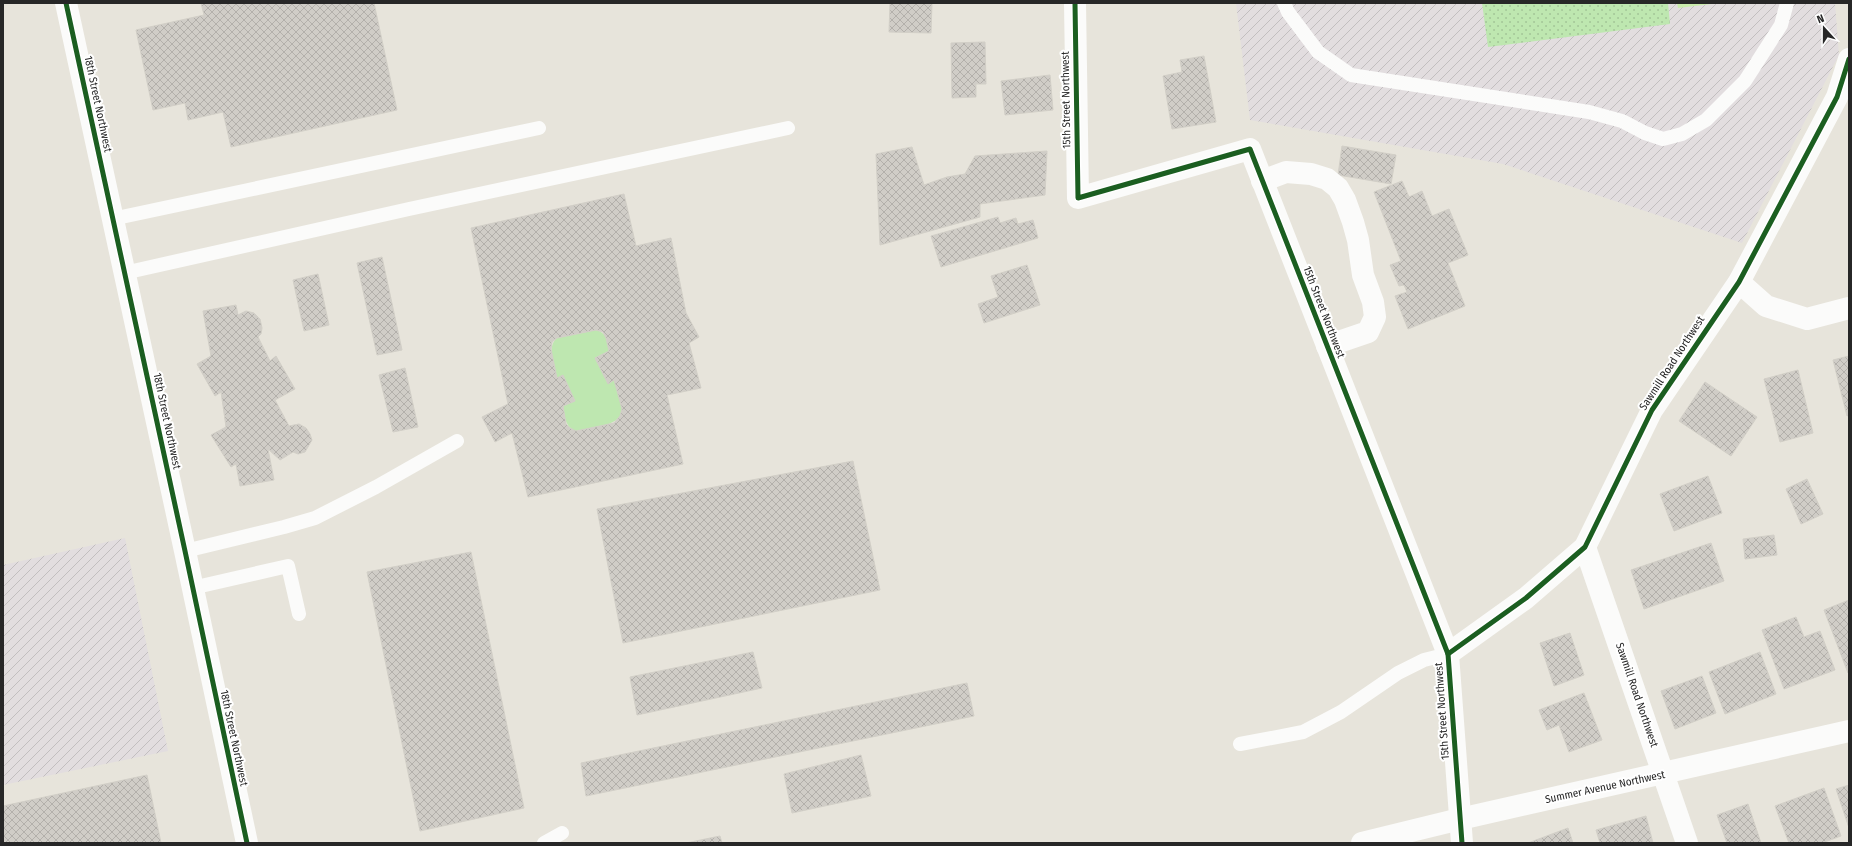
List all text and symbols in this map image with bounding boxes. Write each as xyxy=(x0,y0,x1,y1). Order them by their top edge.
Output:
north arrow xyxy=(1804,8,1844,48)
text: N xyxy=(1815,12,1826,26)
street label: 15th Street Northwest xyxy=(1059,51,1073,149)
street label: 18th Street Northwest xyxy=(81,55,115,154)
street label: 15th Street Northwest xyxy=(1300,264,1348,360)
street label: Sawmill Road Northwest xyxy=(1637,313,1708,413)
street label: 18th Street Northwest xyxy=(150,372,184,471)
street label: Sawmill Road Northwest xyxy=(1613,641,1661,749)
street label: 15th Street Northwest xyxy=(1432,662,1452,760)
street label: 18th Street Northwest xyxy=(217,689,251,788)
street label: Summer Avenue Northwest xyxy=(1544,768,1667,806)

